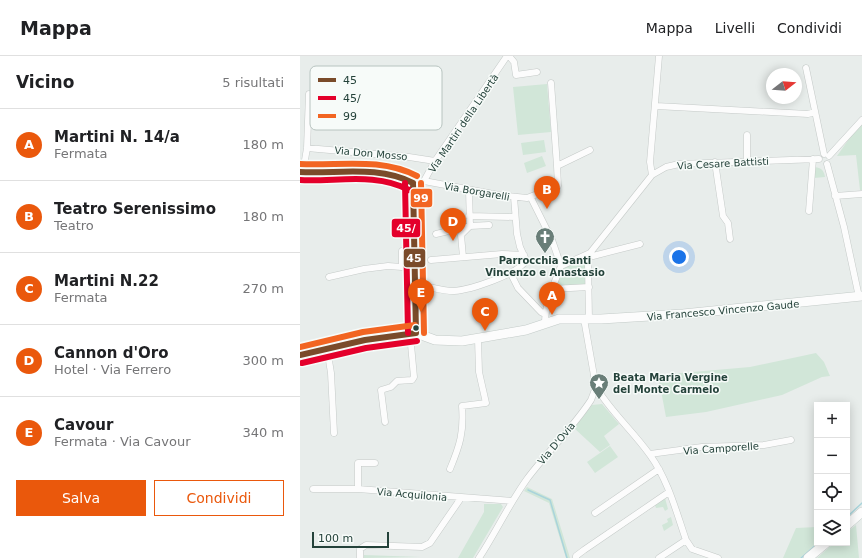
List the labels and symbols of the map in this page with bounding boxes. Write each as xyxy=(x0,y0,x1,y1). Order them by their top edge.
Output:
legend xyxy=(310,66,442,130)
north arrow xyxy=(766,68,802,104)
street label: Via Martiri della Libertà xyxy=(426,72,501,175)
text: 45 xyxy=(343,74,357,87)
text: 45/ xyxy=(343,92,361,105)
text: 99 xyxy=(343,110,357,123)
street label: Via Don Mosso xyxy=(334,145,408,162)
street label: Via Cesare Battisti xyxy=(677,156,769,171)
pin: B xyxy=(534,176,560,209)
street label: Via Borgarelli xyxy=(443,180,511,203)
line badge: 99 xyxy=(410,188,433,208)
text: 99 xyxy=(413,192,429,205)
pin: D xyxy=(440,208,466,241)
line badge: 45/ xyxy=(391,218,421,238)
text: 45/ xyxy=(396,222,417,235)
church icon: Parrocchia Santi Vincenzo e Anastasio xyxy=(534,226,556,254)
your location xyxy=(669,247,689,267)
line badge: 45 xyxy=(403,248,426,268)
text: 45 xyxy=(406,252,422,265)
place label: Parrocchia Santi Vincenzo e Anastasio xyxy=(485,255,605,278)
pin: E xyxy=(408,279,434,312)
pin: A xyxy=(539,282,565,315)
pin: C xyxy=(472,298,498,331)
street label: Via Francesco Vincenzo Gaude xyxy=(646,298,800,323)
unlabelled marker xyxy=(411,323,421,333)
place icon: Beata Maria Vergine del Monte Carmelo xyxy=(588,372,610,400)
place label: Beata Maria Vergine del Monte Carmelo xyxy=(613,372,728,395)
street label: Via D'Ovia xyxy=(536,420,577,467)
street label: Via Camporelle xyxy=(683,440,759,457)
street label: Via Acquilonia xyxy=(376,486,448,503)
scale bar xyxy=(312,530,389,549)

